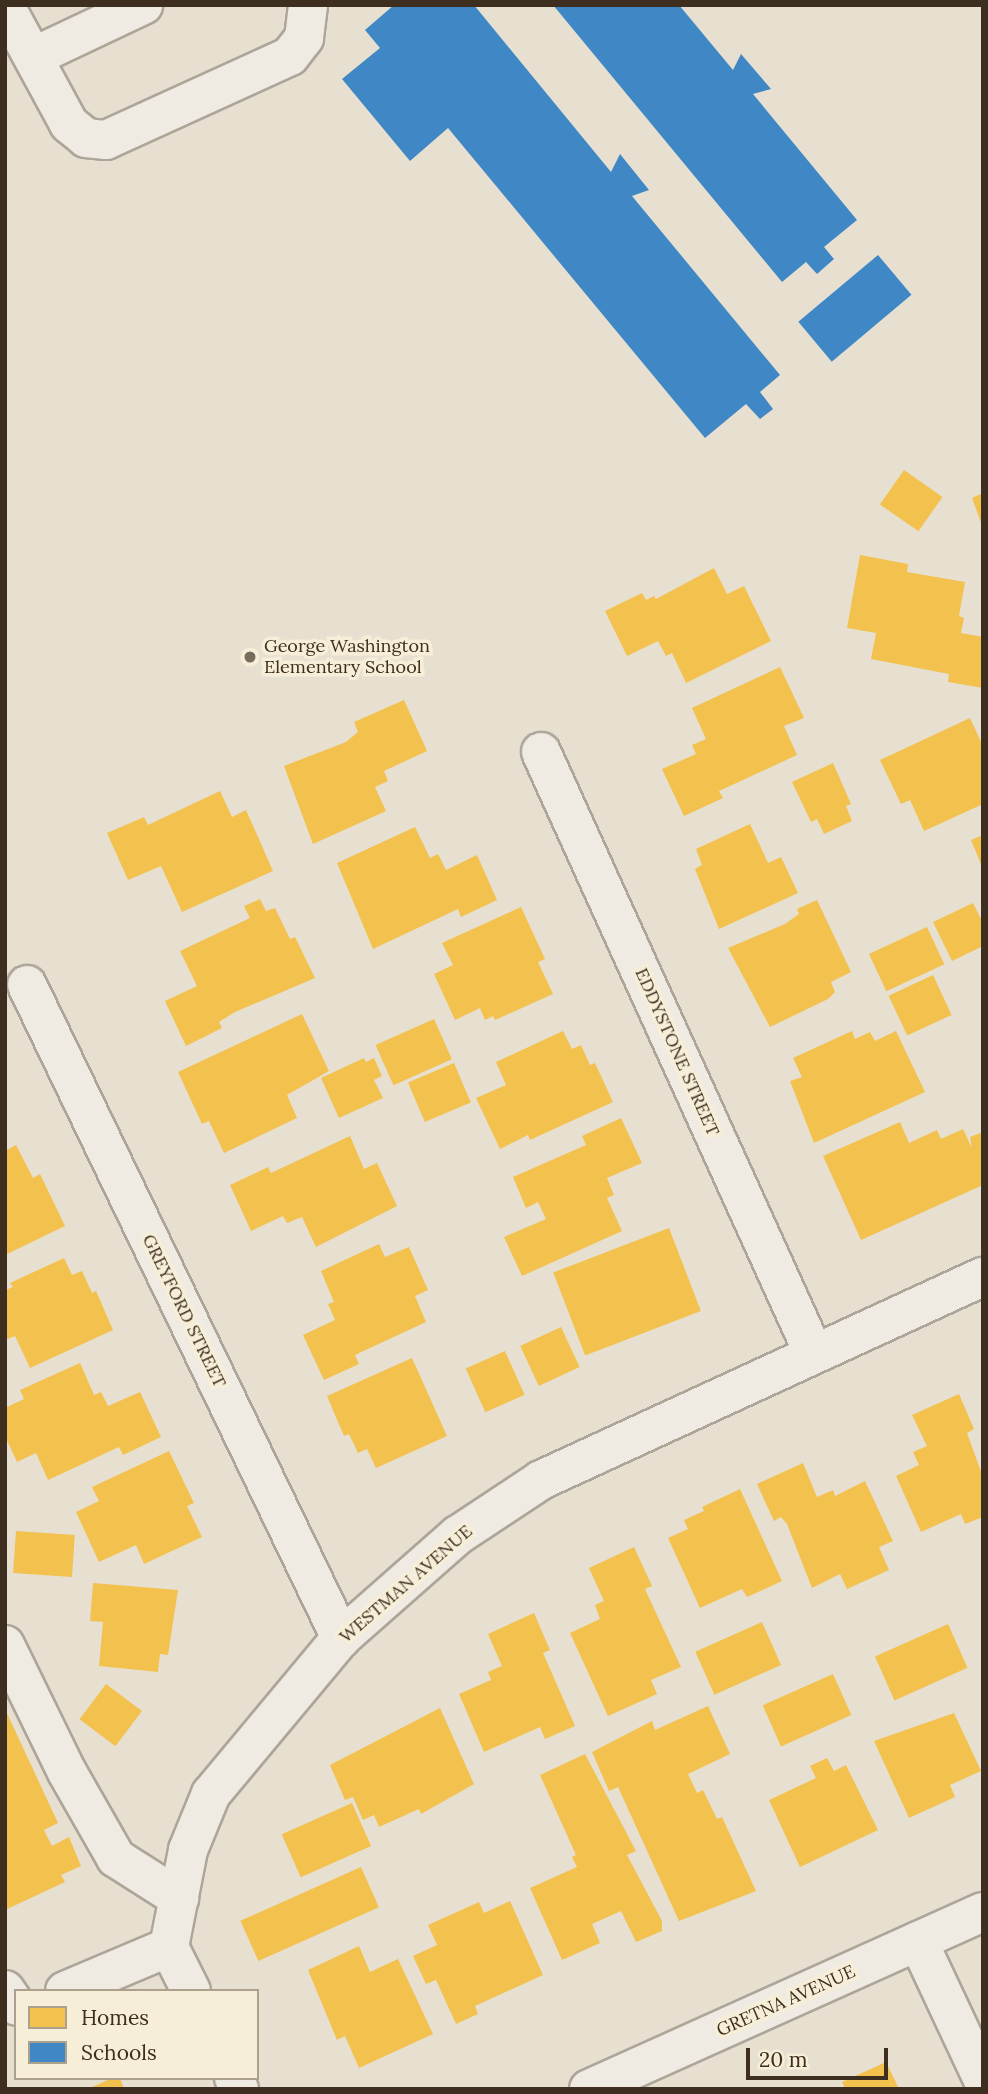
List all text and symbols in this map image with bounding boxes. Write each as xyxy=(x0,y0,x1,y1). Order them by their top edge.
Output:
place label: George Washington Elementary School xyxy=(264,636,430,678)
marker: George Washington Elementary School xyxy=(242,649,258,665)
street label: EDDYSTONE STREET xyxy=(630,965,724,1139)
street label: GREYFORD STREET xyxy=(137,1231,231,1391)
street label: WESTMAN AVENUE xyxy=(335,1520,477,1648)
street label: GRETNA AVENUE xyxy=(713,1961,859,2041)
legend xyxy=(14,1989,259,2080)
text: Homes xyxy=(81,2004,149,2031)
scale bar xyxy=(750,2035,892,2078)
text: Schools xyxy=(81,2039,157,2066)
text: 20 m xyxy=(759,2046,808,2073)

